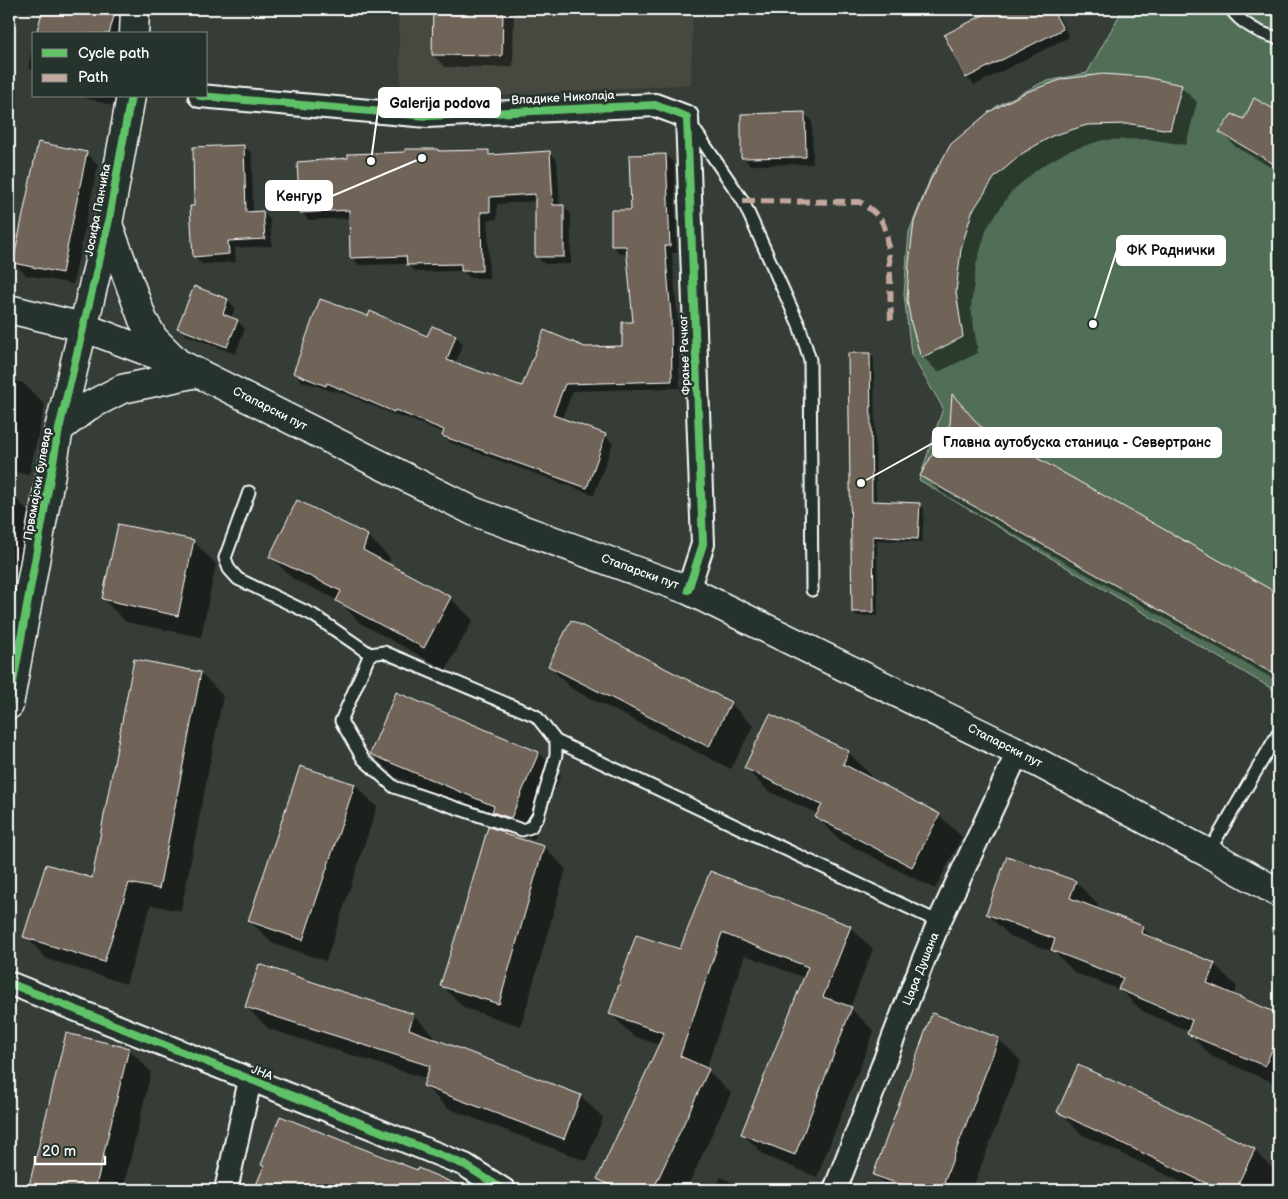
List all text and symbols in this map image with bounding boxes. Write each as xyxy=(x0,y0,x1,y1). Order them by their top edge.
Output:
legend xyxy=(32,32,208,98)
text: Cycle path xyxy=(78,44,149,63)
text: Path xyxy=(78,68,108,87)
callout: Galerija podova xyxy=(379,88,500,117)
street label: Владике Николаја xyxy=(511,88,615,108)
text: Galerija podova xyxy=(390,95,490,112)
street label: Јосифа Панчића xyxy=(82,163,114,257)
callout: Кенгур xyxy=(266,181,332,210)
text: Кенгур xyxy=(276,188,323,205)
callout: ФК Раднички xyxy=(1117,236,1225,265)
text: ФК Раднички xyxy=(1127,242,1215,259)
street label: Фрање Рачког xyxy=(676,314,694,395)
street label: Стапарски пут xyxy=(230,384,310,434)
street label: Првомајски булевар xyxy=(21,426,55,541)
callout: Главна аутобуска станица - Севертранс xyxy=(933,428,1221,457)
text: Главна аутобуска станица - Севертранс xyxy=(943,434,1211,451)
street label: Стапарски пут xyxy=(599,551,681,593)
street label: Стапарски пут xyxy=(965,721,1045,771)
street label: Цара Душана xyxy=(900,930,942,1008)
street label: ЈНА xyxy=(249,1062,276,1084)
scale bar xyxy=(35,1134,105,1166)
text: 20 m xyxy=(42,1142,76,1161)

